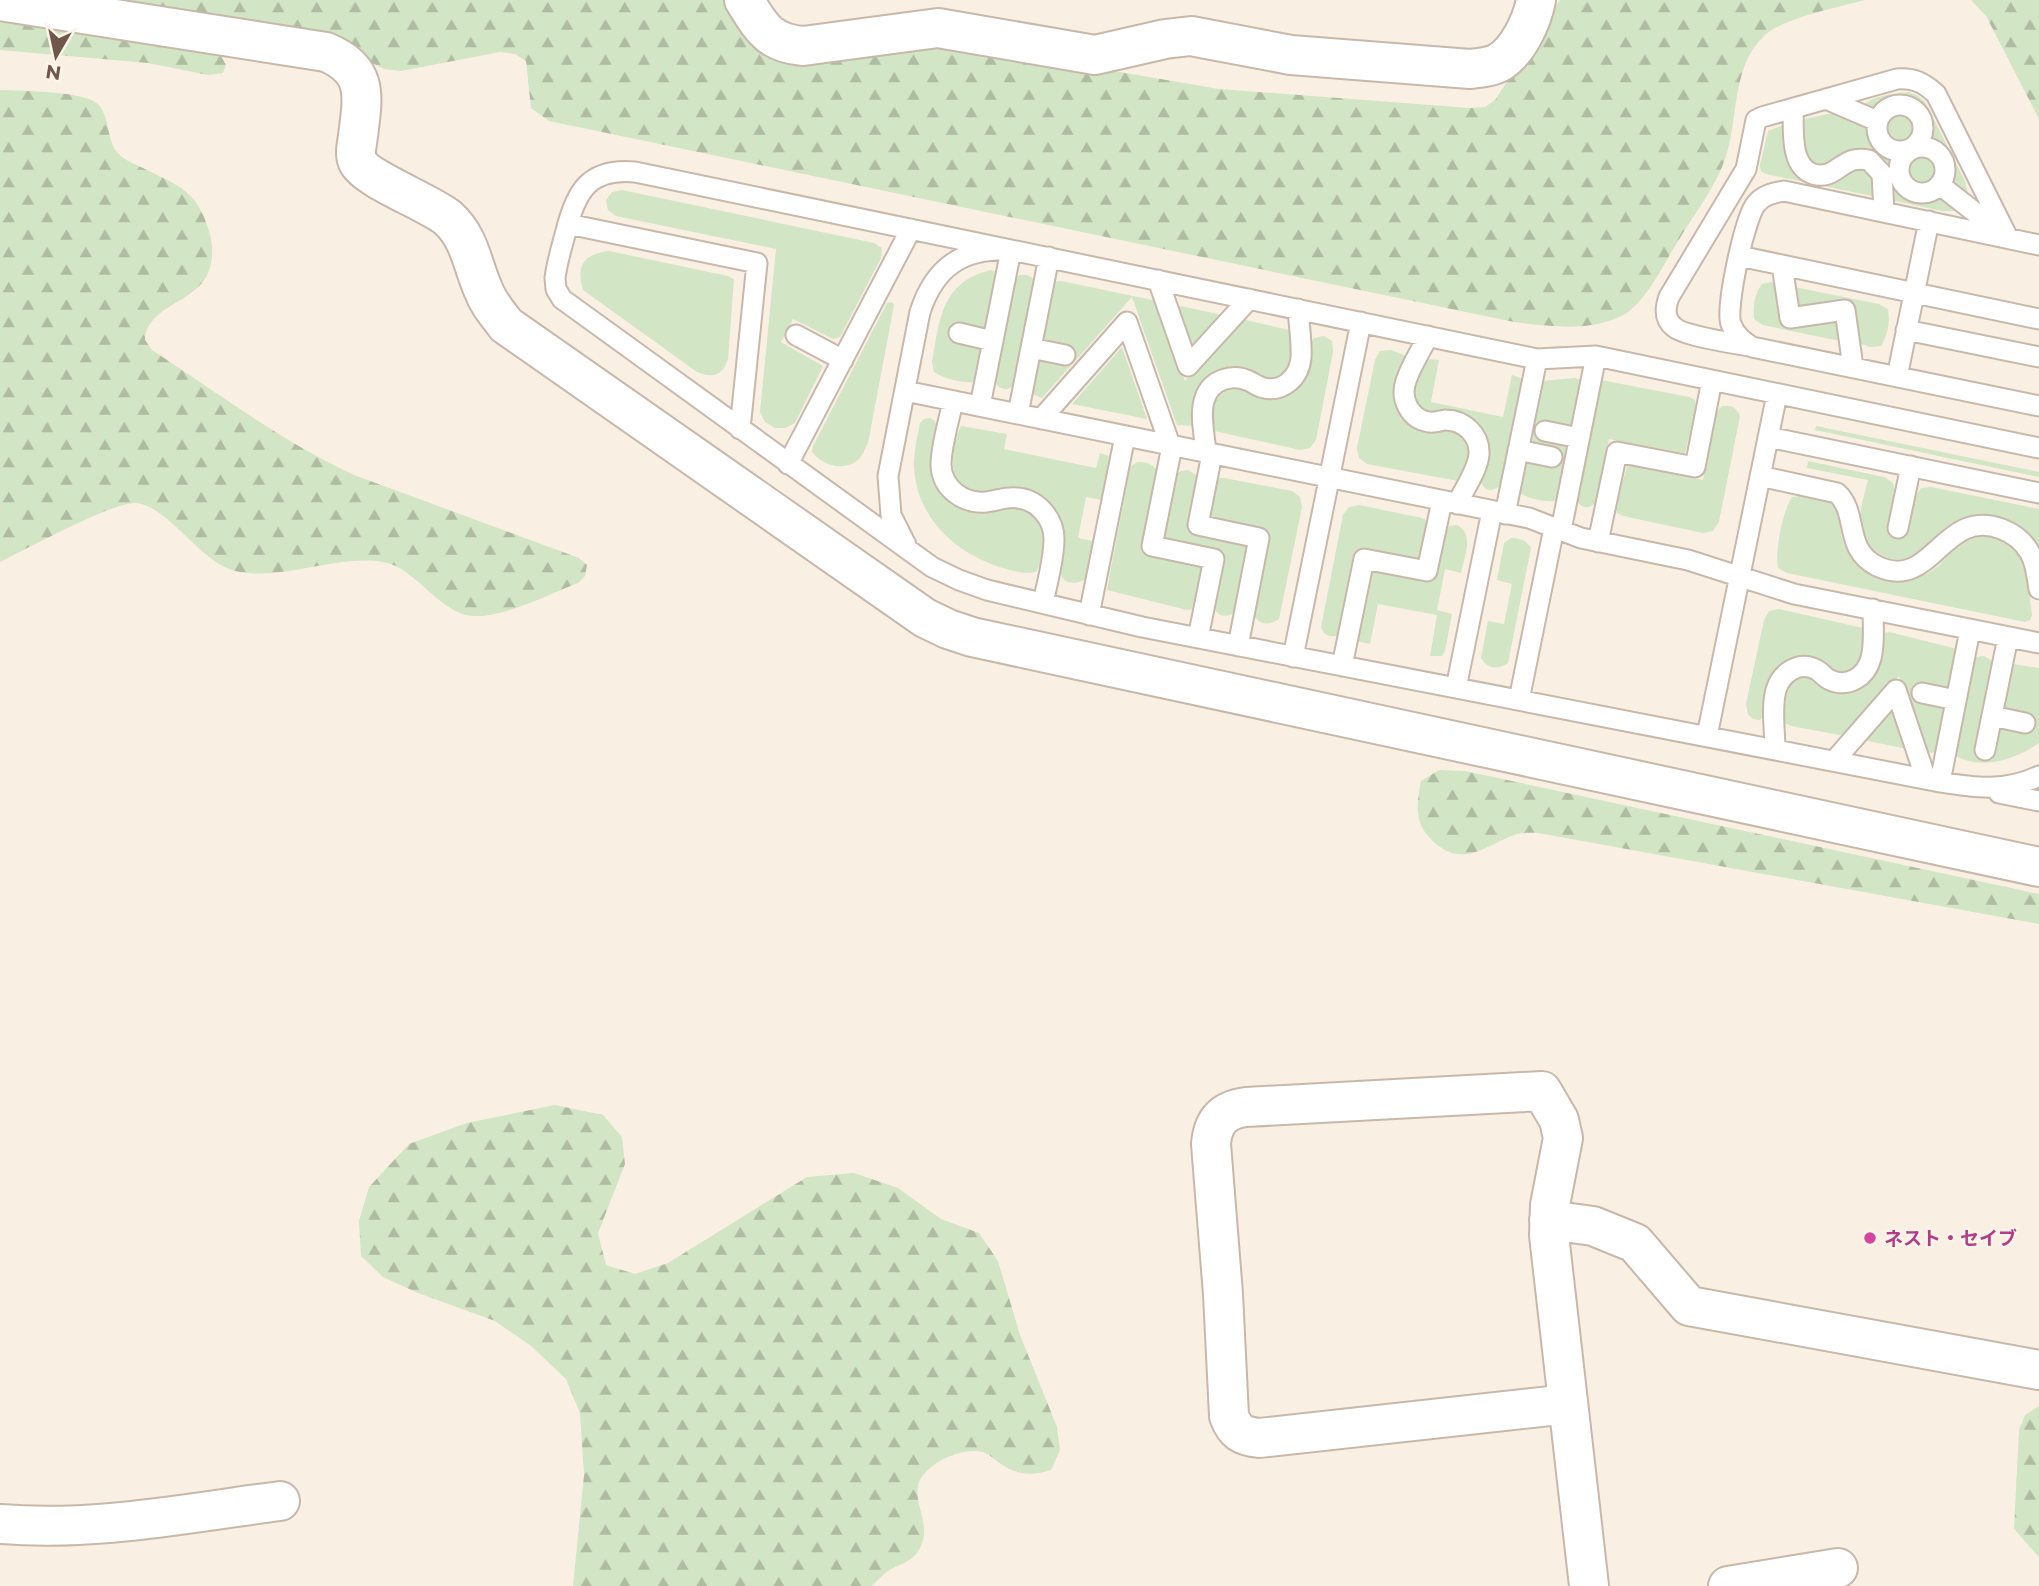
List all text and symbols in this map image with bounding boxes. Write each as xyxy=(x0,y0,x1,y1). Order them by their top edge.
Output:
north arrow xyxy=(21,21,91,91)
text: N xyxy=(44,60,63,85)
place label: ネスト・セイブ xyxy=(1884,1227,2017,1250)
marker: ネスト・セイブ xyxy=(1862,1230,1878,1246)

